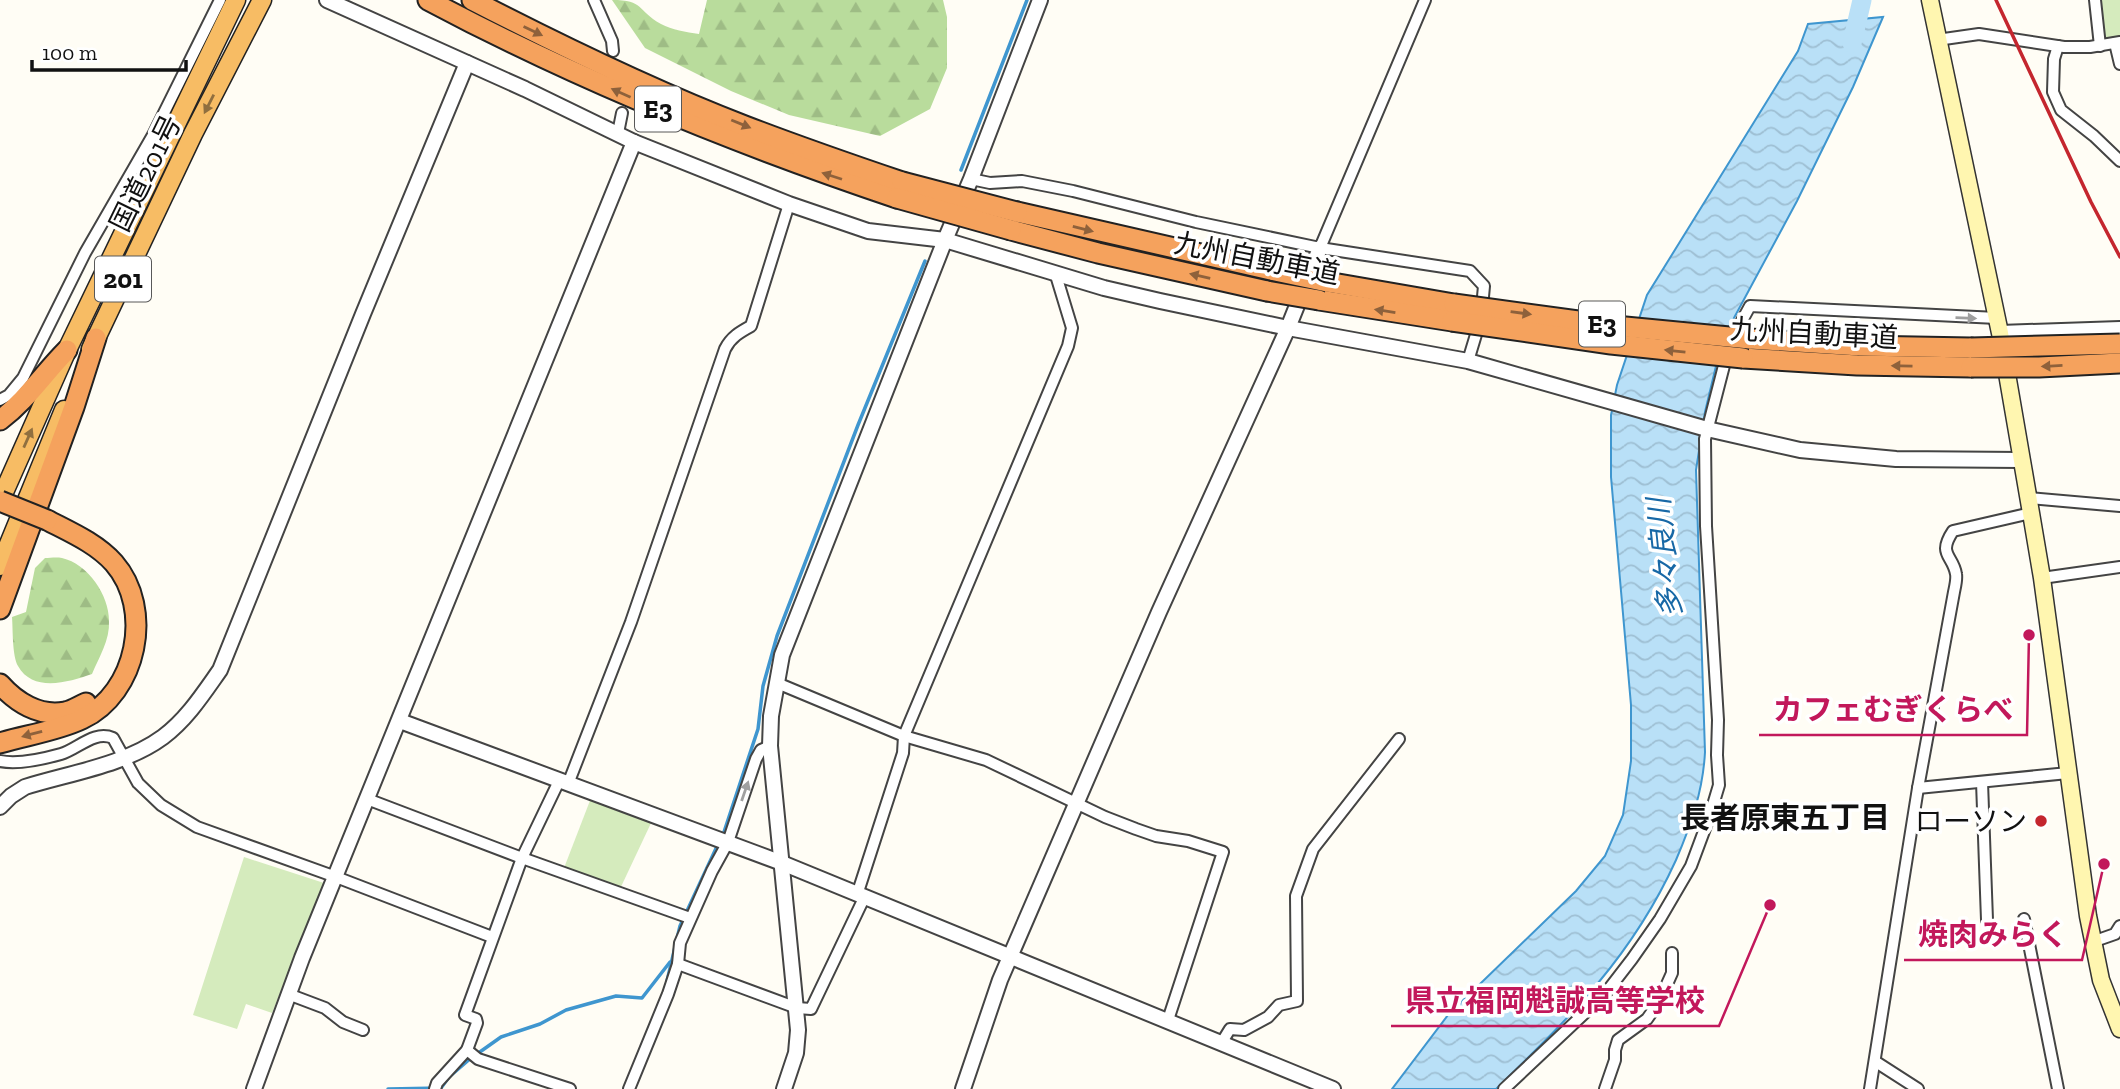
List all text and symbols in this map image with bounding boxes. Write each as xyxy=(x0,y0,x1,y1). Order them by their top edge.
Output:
one-way arrow xyxy=(523,26,543,37)
scale bar xyxy=(32,28,186,72)
text: 100 m xyxy=(42,40,97,65)
road number: E3 xyxy=(635,86,681,132)
one-way arrow xyxy=(611,87,631,99)
one-way arrow xyxy=(203,94,214,114)
street label: 国道201号 xyxy=(103,110,188,237)
one-way arrow xyxy=(730,119,751,130)
one-way arrow xyxy=(822,170,843,181)
one-way arrow xyxy=(1072,224,1094,235)
street label: 九州自動車道 xyxy=(1171,226,1343,291)
road number: 201 xyxy=(95,256,151,302)
one-way arrow xyxy=(1189,271,1211,282)
road number: E3 xyxy=(1579,302,1625,346)
one-way arrow xyxy=(1374,305,1396,316)
one-way arrow xyxy=(1510,308,1532,319)
one-way arrow xyxy=(1956,312,1978,323)
street label: 九州自動車道 xyxy=(1729,313,1899,354)
one-way arrow xyxy=(1664,345,1686,356)
one-way arrow xyxy=(1891,360,1913,372)
one-way arrow xyxy=(2041,361,2063,372)
one-way arrow xyxy=(22,427,33,448)
water label: 多々良川 xyxy=(1641,493,1689,620)
callout: カフェむぎくらべ xyxy=(1759,684,2027,735)
text: カフェむぎくらべ xyxy=(1773,692,2013,728)
one-way arrow xyxy=(21,729,43,740)
one-way arrow xyxy=(740,780,751,801)
district label: 長者原東五丁目 xyxy=(1680,800,1890,836)
place label: ローソン xyxy=(1915,805,2027,838)
marker: ローソン xyxy=(2033,813,2049,829)
callout: 焼肉みらく xyxy=(1904,909,2082,960)
text: 焼肉みらく xyxy=(1918,917,2068,953)
callout: 県立福岡魁誠高等学校 xyxy=(1391,975,1719,1026)
text: 県立福岡魁誠高等学校 xyxy=(1405,983,1705,1019)

